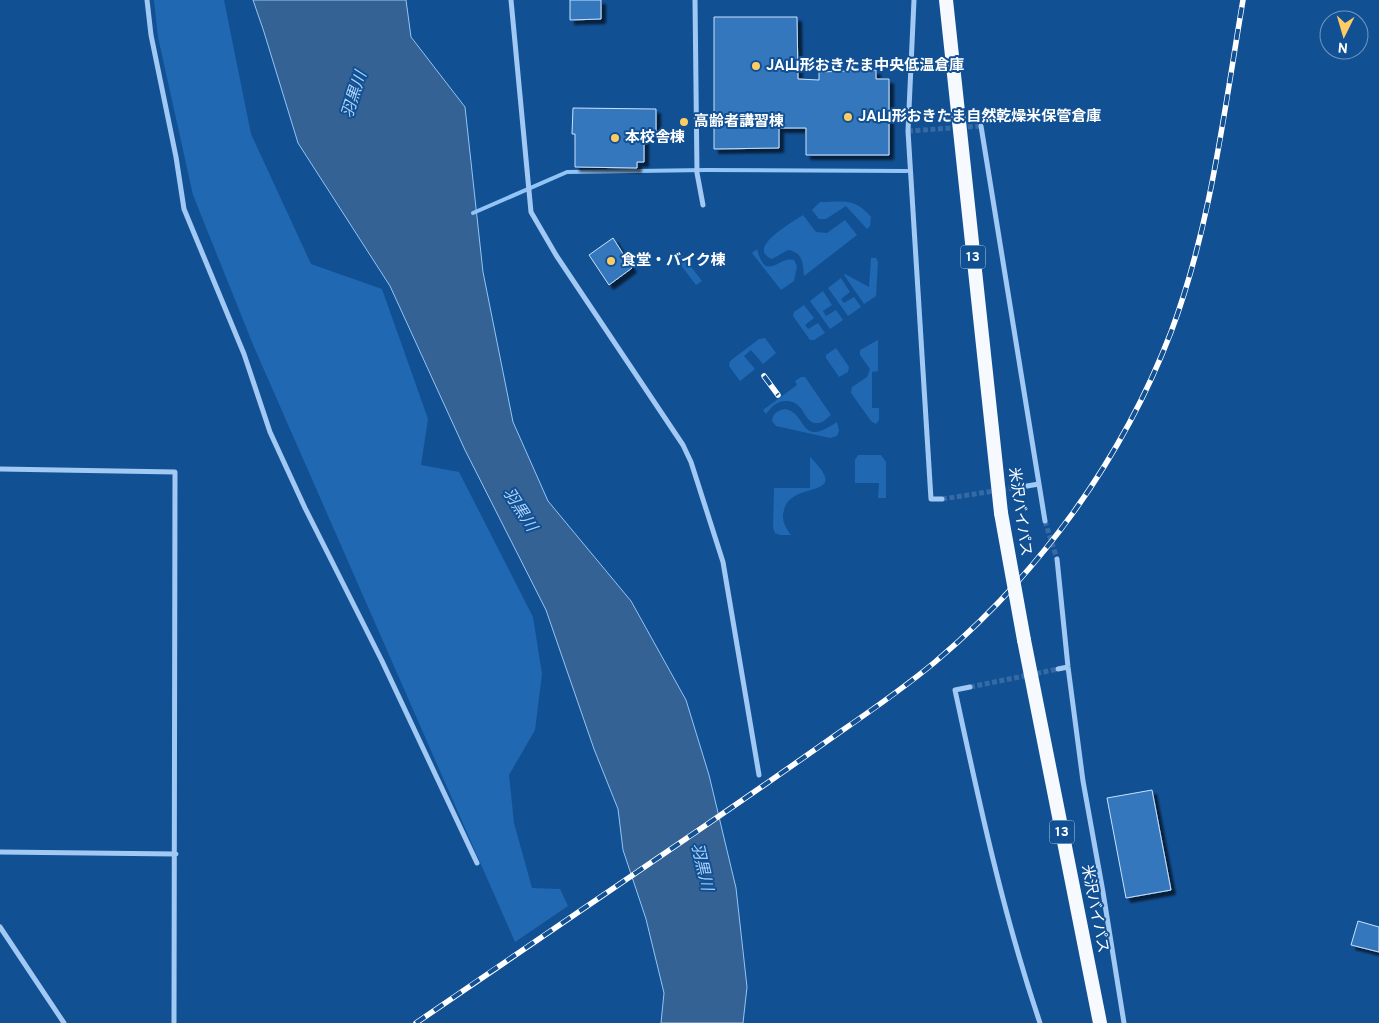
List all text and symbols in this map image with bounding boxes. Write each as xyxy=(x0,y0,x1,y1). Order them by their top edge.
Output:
north arrow xyxy=(1319,10,1369,60)
text: N xyxy=(1337,38,1349,55)
place label: JA山形おきたま中央低温倉庫 xyxy=(766,57,964,76)
marker: JA山形おきたま中央低温倉庫 xyxy=(750,60,762,72)
water label: 羽黒川 xyxy=(338,67,373,121)
place label: JA山形おきたま自然乾燥米保管倉庫 xyxy=(858,107,1101,127)
marker: JA山形おきたま自然乾燥米保管倉庫 xyxy=(842,111,854,123)
place label: 高齢者講習棟 xyxy=(694,112,784,132)
marker: 高齢者講習棟 xyxy=(678,116,690,128)
place label: 本校舎棟 xyxy=(625,128,685,148)
marker: 本校舎棟 xyxy=(609,132,621,144)
road number: 13 xyxy=(960,246,986,268)
place label: 食堂・バイク棟 xyxy=(621,251,726,271)
marker: 食堂・バイク棟 xyxy=(605,255,617,267)
street label: 米沢バイパス xyxy=(1003,466,1035,558)
water label: 羽黒川 xyxy=(498,484,542,537)
road number: 13 xyxy=(1050,820,1074,844)
water label: 羽黒川 xyxy=(686,841,717,895)
street label: 米沢バイパス xyxy=(1076,863,1112,955)

